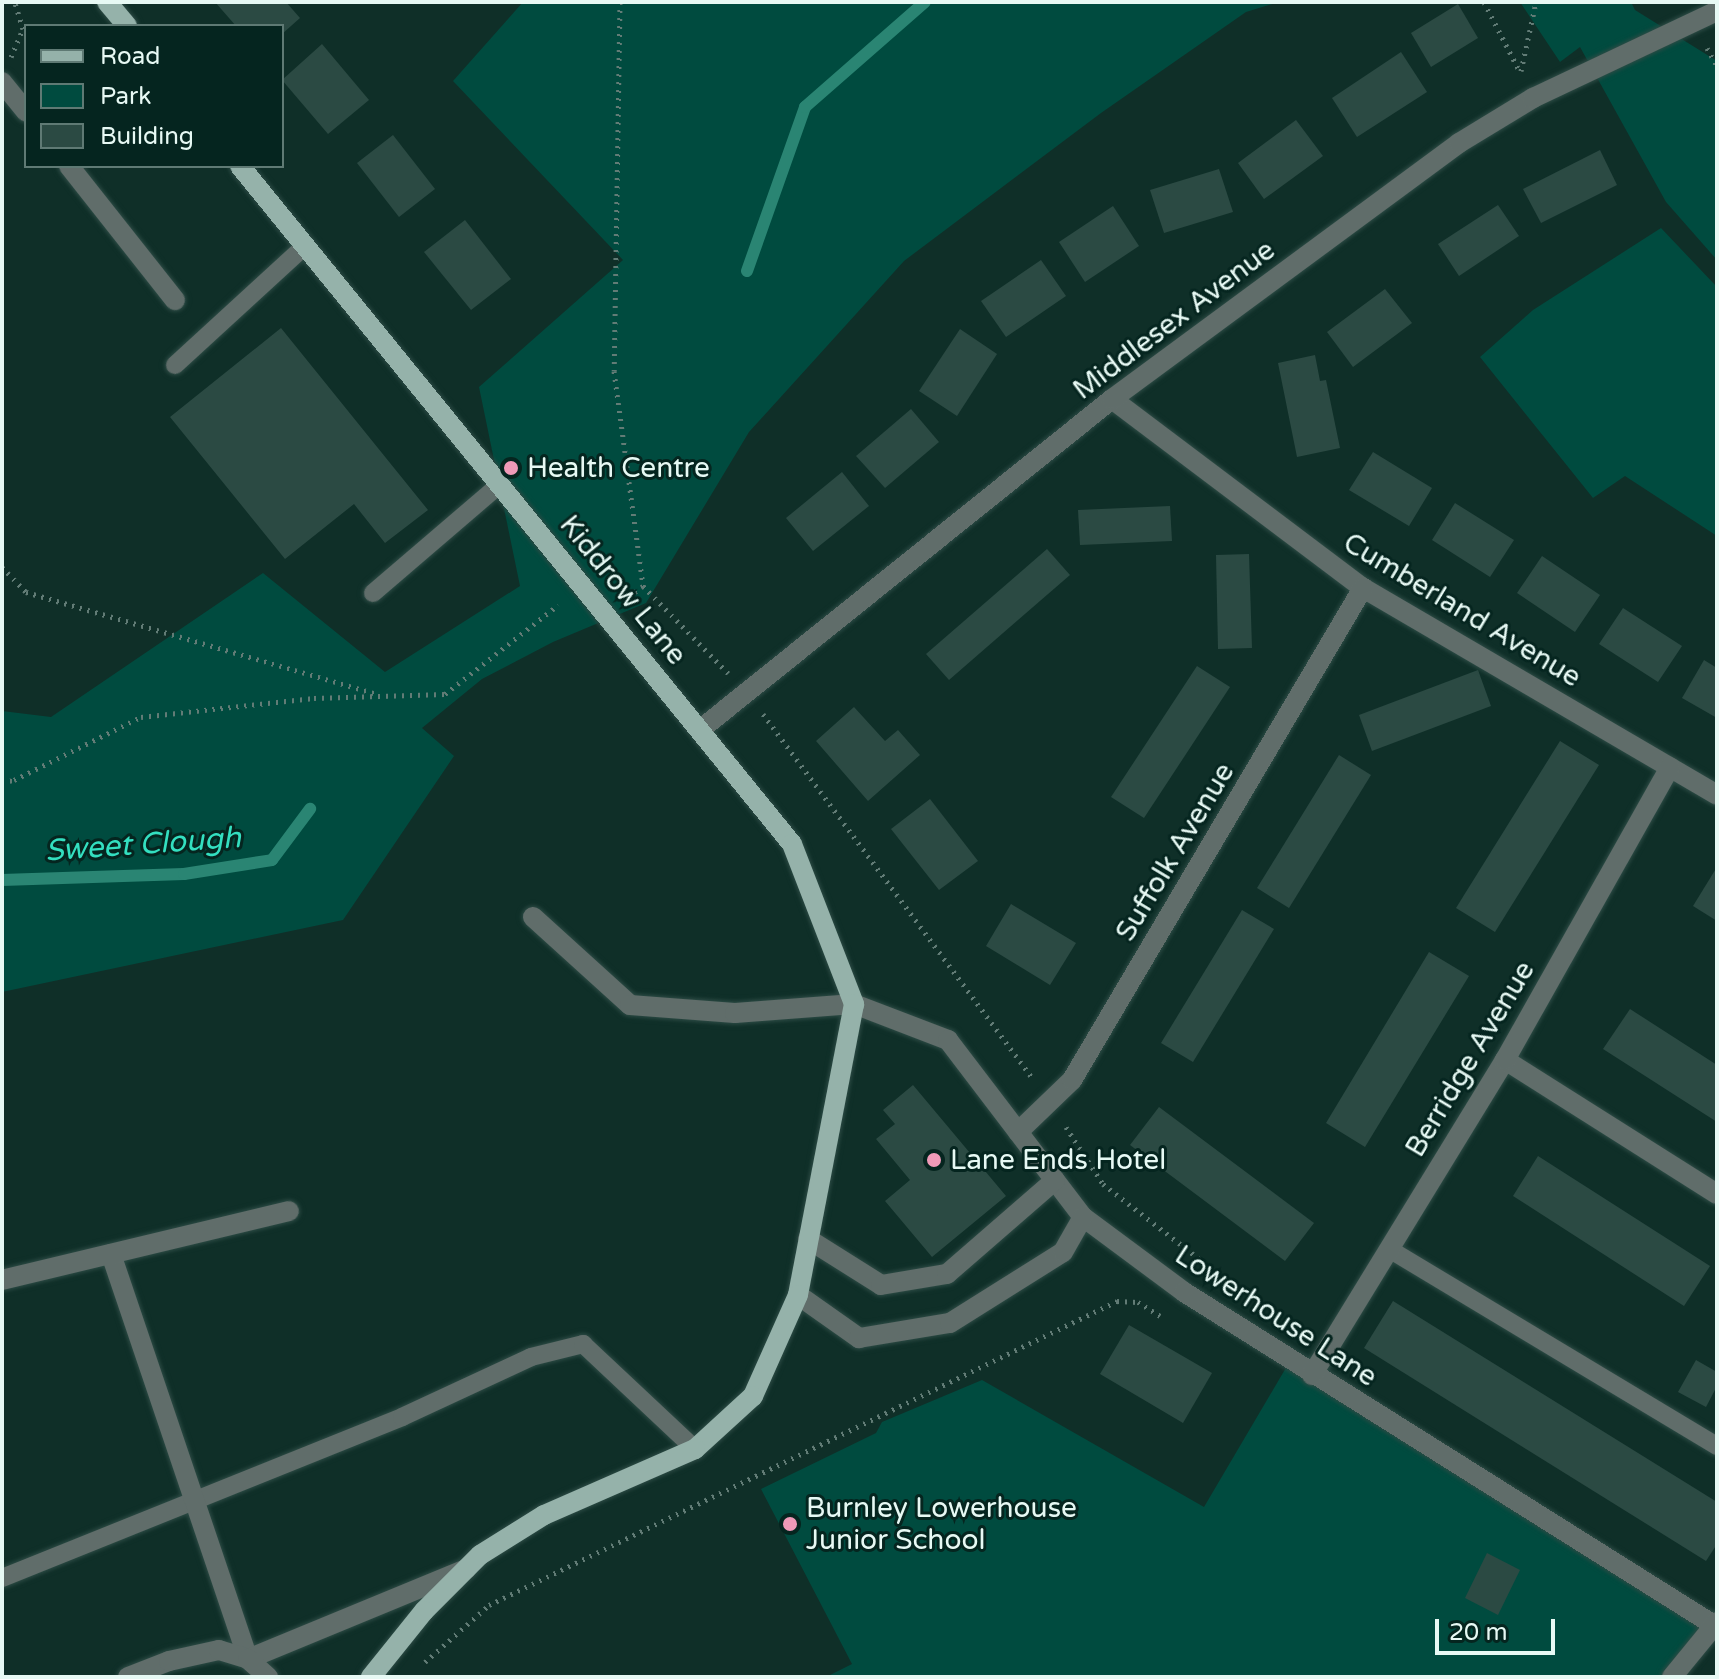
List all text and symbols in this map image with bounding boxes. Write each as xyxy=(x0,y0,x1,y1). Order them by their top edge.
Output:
legend xyxy=(24,24,284,168)
text: Road xyxy=(100,42,160,71)
text: Park xyxy=(100,82,151,111)
text: Building xyxy=(100,122,194,151)
street label: Middlesex Avenue xyxy=(1067,233,1281,407)
place label: Health Centre xyxy=(527,451,710,485)
marker: Health Centre xyxy=(502,459,520,477)
street label: Kiddrow Lane xyxy=(553,509,693,671)
street label: Cumberland Avenue xyxy=(1337,526,1587,694)
street label: Suffolk Avenue xyxy=(1109,757,1241,947)
water label: Sweet Clough xyxy=(44,820,242,870)
street label: Berridge Avenue xyxy=(1398,955,1542,1163)
place label: Lane Ends Hotel xyxy=(950,1143,1166,1177)
marker: Lane Ends Hotel xyxy=(925,1151,943,1169)
street label: Lowerhouse Lane xyxy=(1169,1238,1383,1394)
place label: Burnley Lowerhouse Junior School xyxy=(806,1491,1077,1557)
marker: Burnley Lowerhouse Junior School xyxy=(781,1515,799,1533)
scale bar xyxy=(1439,1603,1559,1653)
text: 20 m xyxy=(1449,1618,1507,1647)

